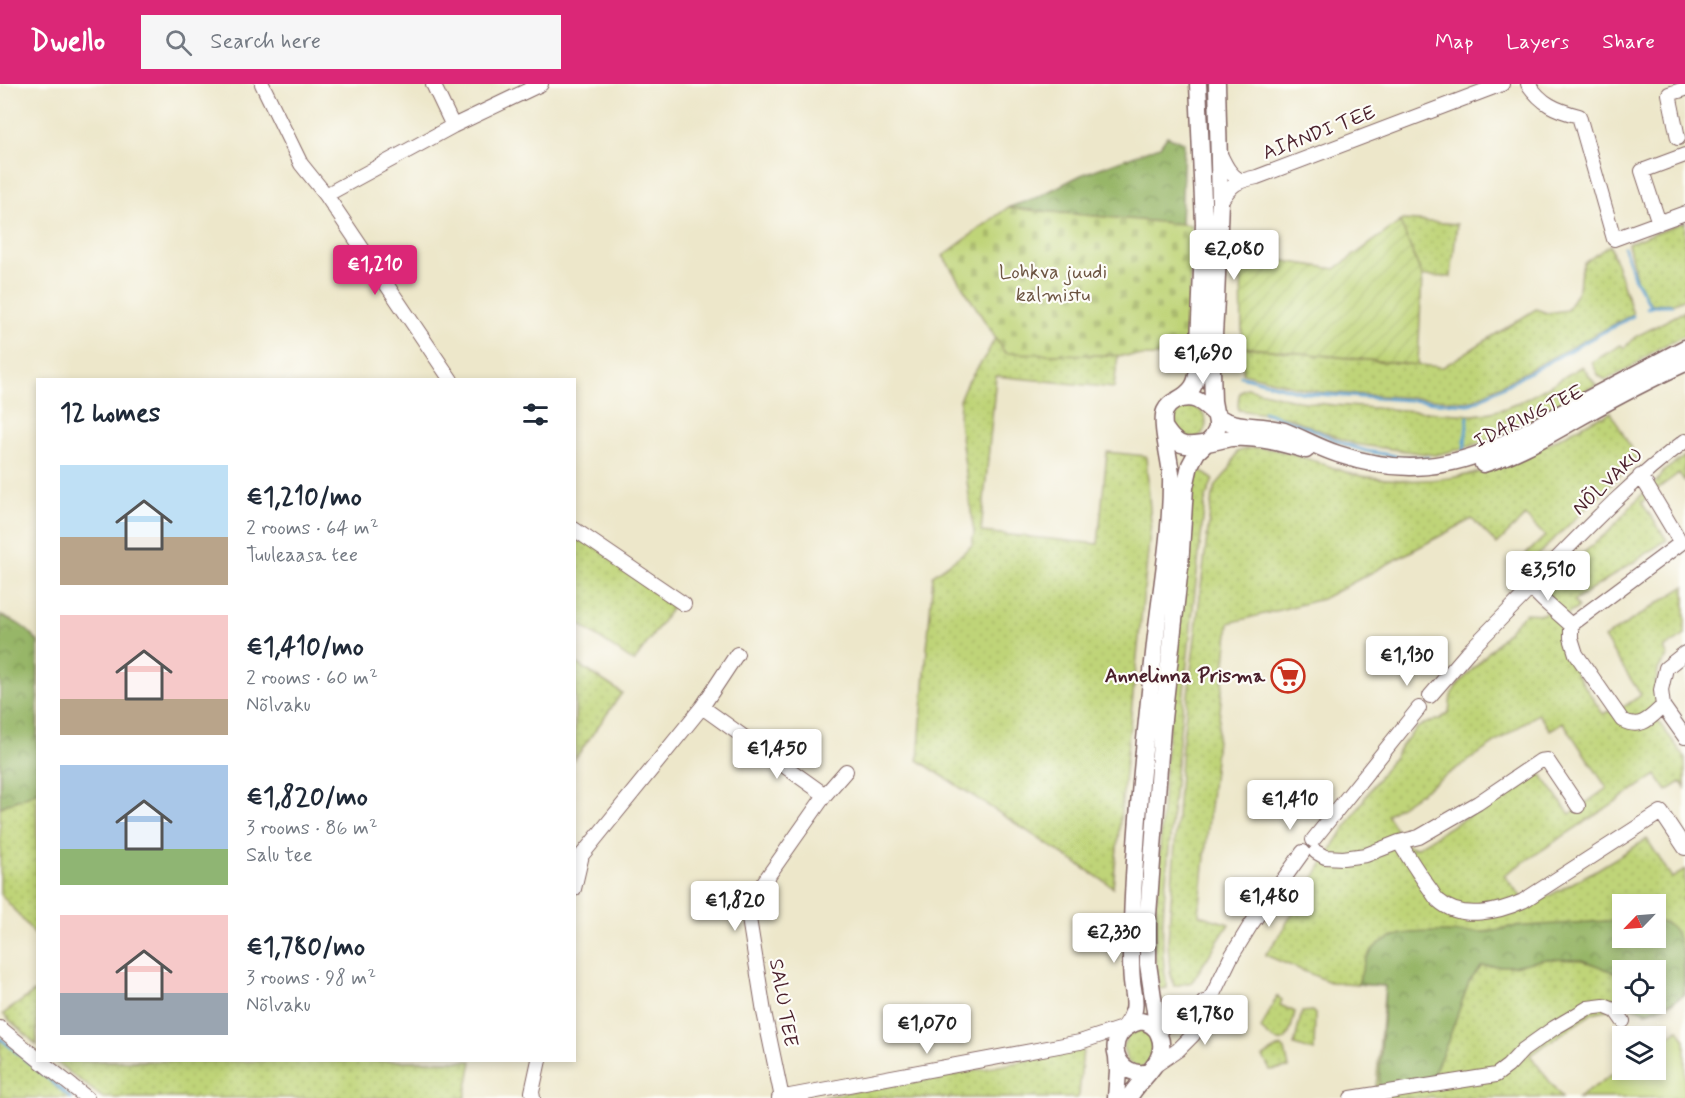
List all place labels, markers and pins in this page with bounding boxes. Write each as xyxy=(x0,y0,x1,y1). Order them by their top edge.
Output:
pin: €2,080 xyxy=(1185,230,1283,281)
pin: €1,210 xyxy=(326,245,424,296)
pin: €1,690 xyxy=(1154,334,1252,385)
pin: €3,510 xyxy=(1499,551,1597,602)
pin: €1,130 xyxy=(1358,636,1456,687)
supermarket icon: Annelinna Prisma xyxy=(1270,658,1306,694)
place label: Annelinna Prisma xyxy=(1105,663,1266,690)
pin: €1,450 xyxy=(728,729,826,780)
pin: €1,410 xyxy=(1241,780,1339,831)
pin: €1,480 xyxy=(1220,877,1318,928)
pin: €1,820 xyxy=(686,881,784,932)
pin: €2,330 xyxy=(1065,913,1163,964)
pin: €1,780 xyxy=(1156,995,1254,1046)
pin: €1,070 xyxy=(878,1004,976,1055)

